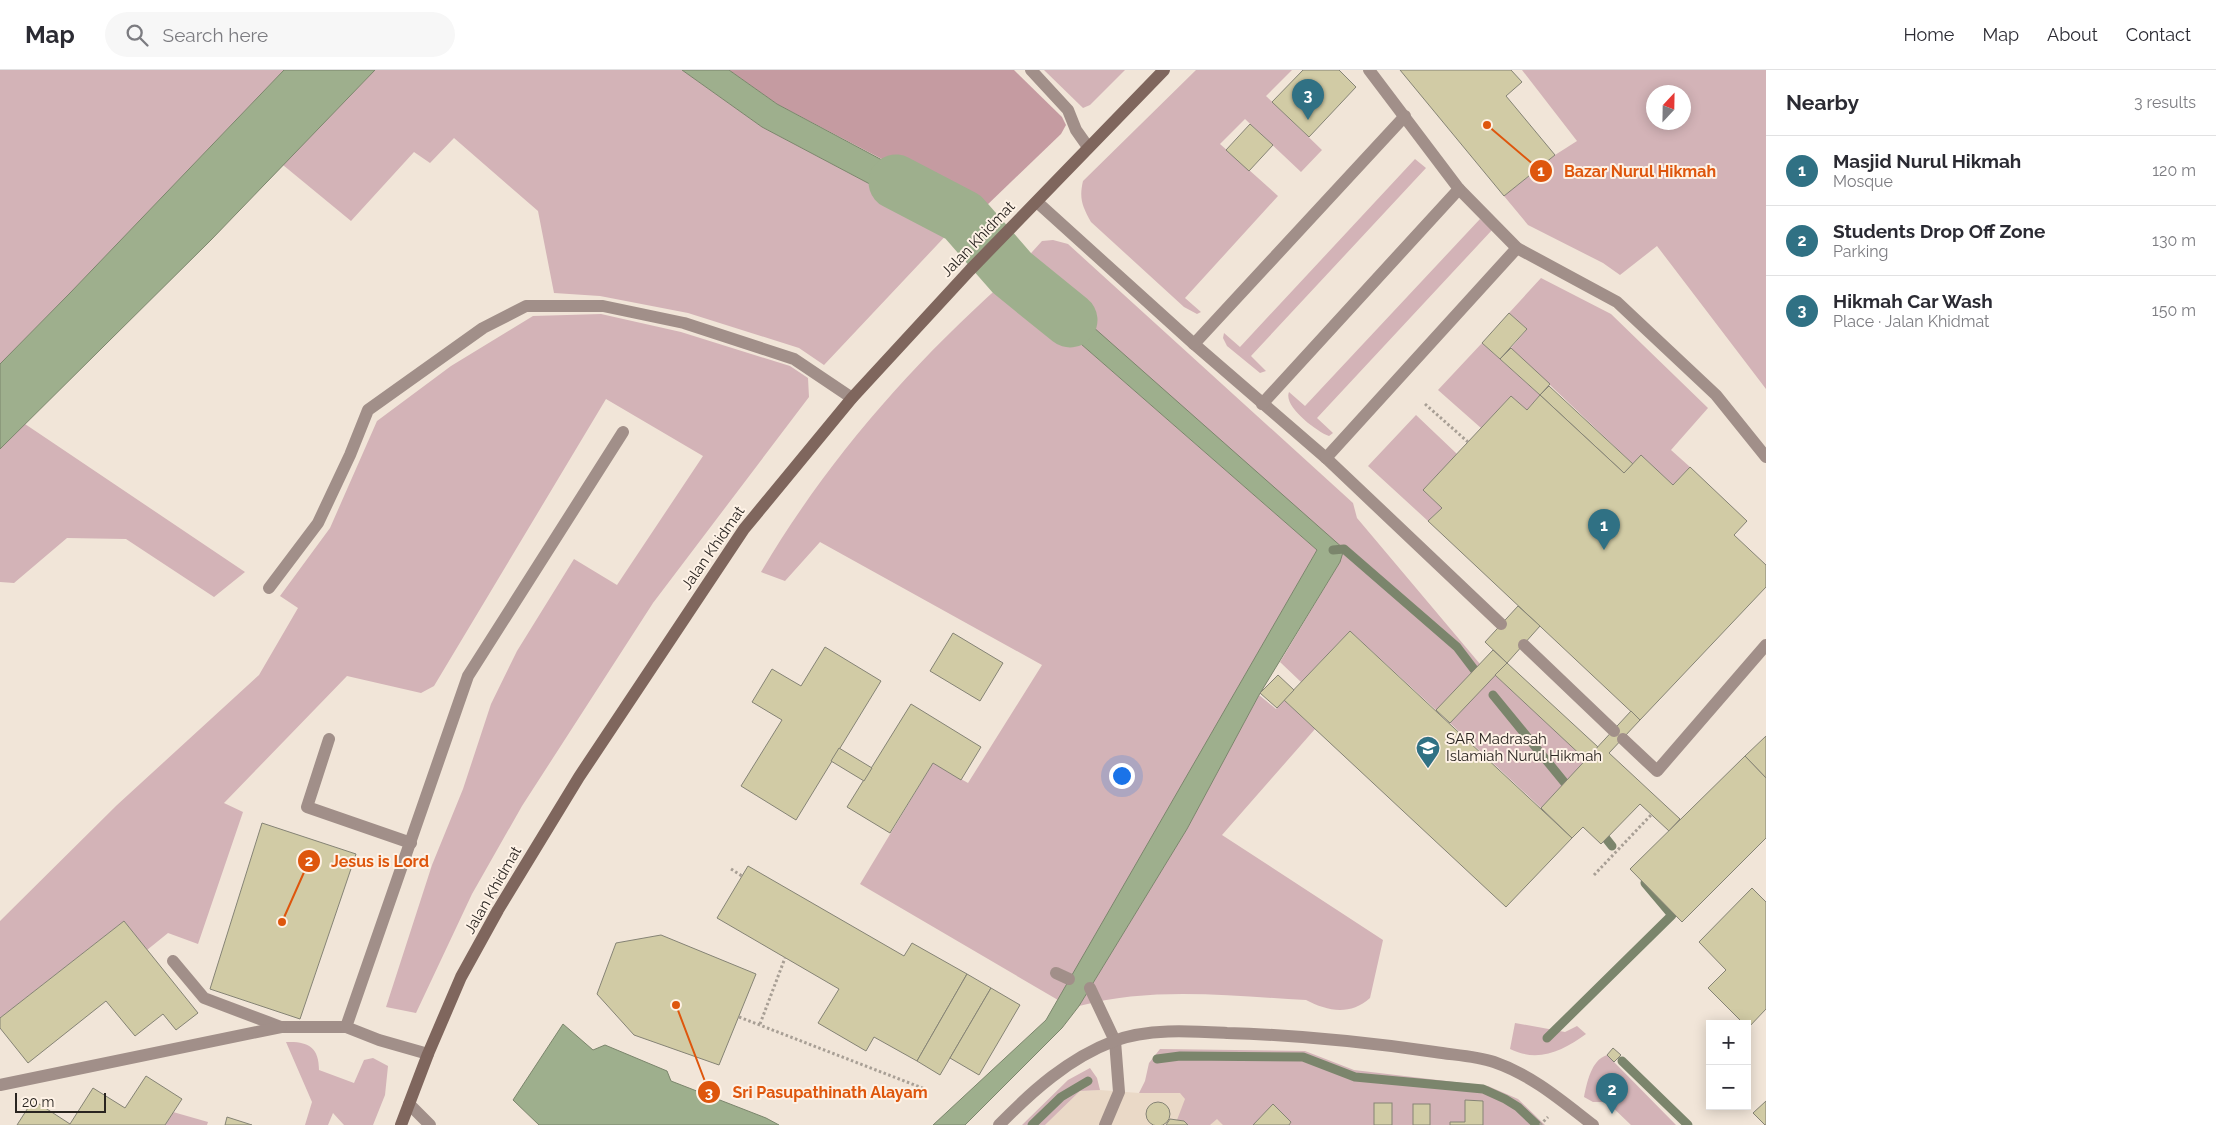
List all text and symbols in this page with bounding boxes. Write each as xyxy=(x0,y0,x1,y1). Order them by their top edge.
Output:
search box xyxy=(105,12,455,57)
text: Map xyxy=(25,20,75,49)
icon: search xyxy=(123,21,151,49)
text: Search here xyxy=(163,24,268,46)
text: Home xyxy=(1903,24,1954,45)
text: Map xyxy=(1982,24,2019,45)
text: About xyxy=(2047,24,2098,45)
text: Contact xyxy=(2126,24,2191,45)
pin: 3 xyxy=(1292,79,1324,120)
north arrow xyxy=(1646,85,1691,130)
text: Nearby xyxy=(1786,90,1859,115)
text: 3 results xyxy=(2134,93,2196,112)
text: Masjid Nurul Hikmah xyxy=(1833,150,2021,172)
callout: Bazar Nurul Hikmah xyxy=(1529,156,1727,187)
text: 1 xyxy=(1798,161,1806,180)
text: 120 m xyxy=(2152,161,2196,180)
text: 1 xyxy=(1537,162,1545,180)
text: Bazar Nurul Hikmah xyxy=(1564,162,1716,181)
text: Mosque xyxy=(1833,172,1893,191)
street label: Jalan Khidmat xyxy=(937,197,1019,281)
text: Students Drop Off Zone xyxy=(1833,220,2045,242)
text: 2 xyxy=(1797,231,1807,250)
text: 130 m xyxy=(2152,231,2196,250)
text: Parking xyxy=(1833,242,1888,261)
text: Hikmah Car Wash xyxy=(1833,290,1993,312)
text: 3 xyxy=(1798,301,1806,320)
text: 150 m xyxy=(2152,301,2196,320)
text: Place · Jalan Khidmat xyxy=(1833,312,1989,331)
street label: Jalan Khidmat xyxy=(678,503,748,593)
pin: 1 xyxy=(1588,509,1620,550)
place label: SAR Madrasah Islamiah Nurul Hikmah xyxy=(1446,730,1602,765)
school or university icon: SAR Madrasah Islamiah Nurul Hikmah xyxy=(1415,735,1441,769)
your location xyxy=(1109,763,1135,789)
street label: Jalan Khidmat xyxy=(461,843,525,937)
callout: Jesus is Lord xyxy=(296,846,439,877)
text: 2 xyxy=(305,852,313,870)
text: Jesus is Lord xyxy=(331,852,429,871)
map controls xyxy=(1706,1020,1751,1110)
button: + xyxy=(1706,1020,1751,1065)
button: − xyxy=(1706,1065,1751,1110)
pin: 2 xyxy=(1596,1073,1628,1114)
callout: Sri Pasupathinath Alayam xyxy=(697,1077,937,1108)
text: Sri Pasupathinath Alayam xyxy=(732,1083,928,1102)
text: 3 xyxy=(705,1084,713,1102)
scale bar xyxy=(15,1090,106,1113)
text: 20 m xyxy=(22,1094,54,1110)

